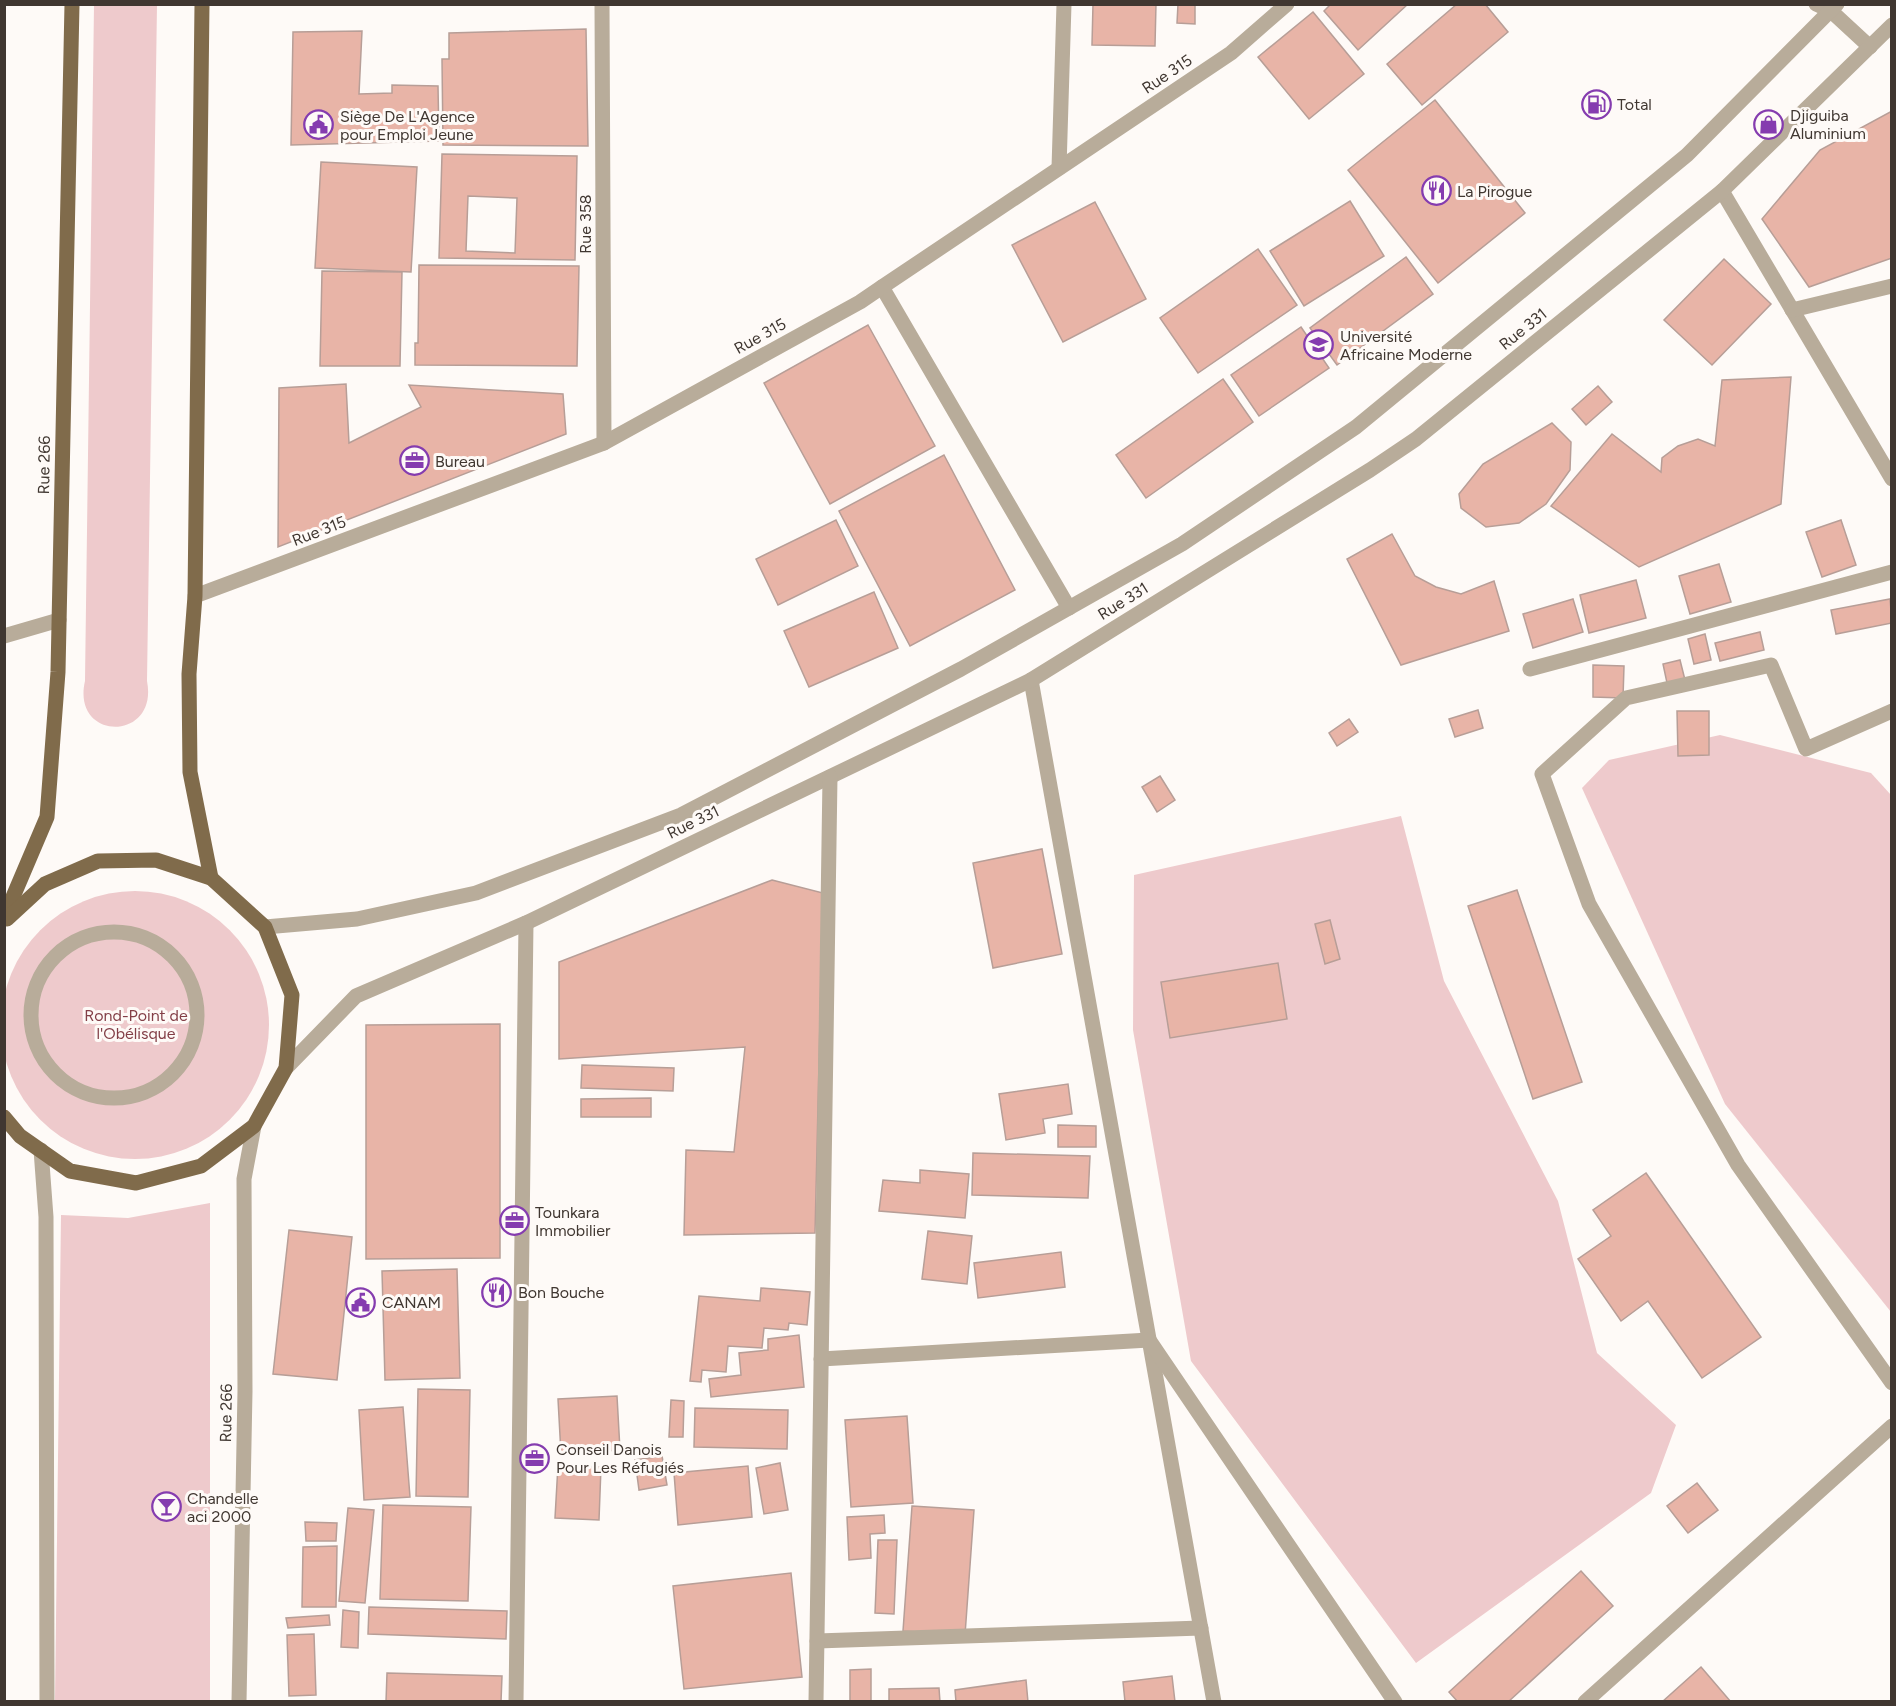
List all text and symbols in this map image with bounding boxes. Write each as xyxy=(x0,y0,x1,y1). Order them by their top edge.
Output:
street label: Rue 315 xyxy=(1138,50,1196,98)
fuel station icon: Total xyxy=(1580,88,1612,120)
place label: Total xyxy=(1617,95,1652,114)
place label: Djiguiba Aluminium xyxy=(1790,106,1866,143)
place label: Siège De L'Agence pour Emploi Jeune xyxy=(340,107,475,144)
shop icon: Djiguiba Aluminium xyxy=(1753,108,1785,140)
public building icon: Siège De L'Agence pour Emploi Jeune xyxy=(303,109,335,141)
restaurant icon: La Pirogue xyxy=(1420,175,1452,207)
place label: La Pirogue xyxy=(1457,182,1532,201)
street label: Rue 358 xyxy=(576,194,595,254)
street label: Rue 331 xyxy=(1495,304,1551,354)
street label: Rue 315 xyxy=(731,314,789,358)
place label: Université Africaine Moderne xyxy=(1340,327,1472,364)
school or university icon: Université Africaine Moderne xyxy=(1303,329,1335,361)
street label: Rue 266 xyxy=(34,435,54,495)
office icon: Bureau xyxy=(398,445,430,477)
place label: Bureau xyxy=(435,452,485,471)
street label: Rue 315 xyxy=(289,512,349,550)
street label: Rue 331 xyxy=(1094,578,1152,624)
street label: Rue 331 xyxy=(664,801,722,843)
park label: Rond-Point de l'Obélisque xyxy=(84,1006,188,1043)
place label: Tounkara Immobilier xyxy=(535,1203,611,1240)
office icon: Tounkara Immobilier xyxy=(498,1205,530,1237)
restaurant icon: Bon Bouche xyxy=(481,1276,513,1308)
place label: Bon Bouche xyxy=(518,1283,605,1302)
public building icon: CANAM xyxy=(345,1286,377,1318)
place label: CANAM xyxy=(382,1293,441,1312)
street label: Rue 266 xyxy=(216,1383,236,1443)
place label: Conseil Danois Pour Les Réfugiés xyxy=(556,1440,684,1477)
office icon: Conseil Danois Pour Les Réfugiés xyxy=(519,1442,551,1474)
place label: Chandelle aci 2000 xyxy=(187,1489,259,1526)
bar icon: Chandelle aci 2000 xyxy=(150,1491,182,1523)

